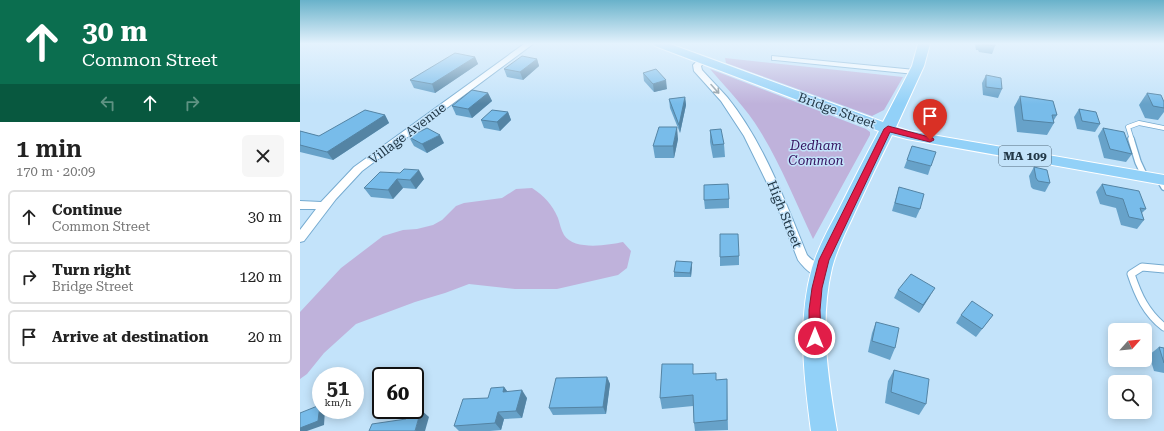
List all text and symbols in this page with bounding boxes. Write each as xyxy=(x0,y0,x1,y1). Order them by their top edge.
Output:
text: 30 m xyxy=(82,15,147,48)
icon: ahead xyxy=(16,16,68,68)
text: Common Street xyxy=(82,49,218,70)
one-way arrow xyxy=(711,84,720,94)
street label: Bridge Street xyxy=(796,90,878,131)
icon: left xyxy=(97,92,119,114)
icon: ahead xyxy=(139,92,161,114)
icon: right xyxy=(181,92,203,114)
pin xyxy=(913,99,947,140)
street label: Village Avenue xyxy=(366,100,449,167)
icon: arrive xyxy=(919,105,941,127)
text: 1 min xyxy=(16,135,82,163)
button: close xyxy=(242,135,284,177)
park label: Dedham Common xyxy=(788,138,844,168)
road number: MA 109 xyxy=(999,146,1051,166)
text: 170 m · 20:09 xyxy=(16,164,95,179)
street label: High Street xyxy=(764,178,805,250)
text: Continue xyxy=(52,201,122,219)
icon: ahead xyxy=(18,206,40,228)
text: 30 m xyxy=(248,208,282,226)
text: Common Street xyxy=(52,219,150,234)
text: Turn right xyxy=(52,261,131,279)
icon: right xyxy=(18,266,40,288)
text: 120 m xyxy=(239,268,282,286)
text: Bridge Street xyxy=(52,279,133,294)
position arrow xyxy=(794,317,836,359)
north arrow xyxy=(1108,323,1152,367)
map controls xyxy=(1108,323,1152,419)
icon: arrive xyxy=(18,326,40,348)
text: Arrive at destination xyxy=(52,328,208,346)
text: 20 m xyxy=(248,328,282,346)
speed limit sign: 60 xyxy=(372,367,424,419)
button: search xyxy=(1108,375,1152,419)
text: 51 xyxy=(327,376,349,400)
text: km/h xyxy=(325,397,351,408)

